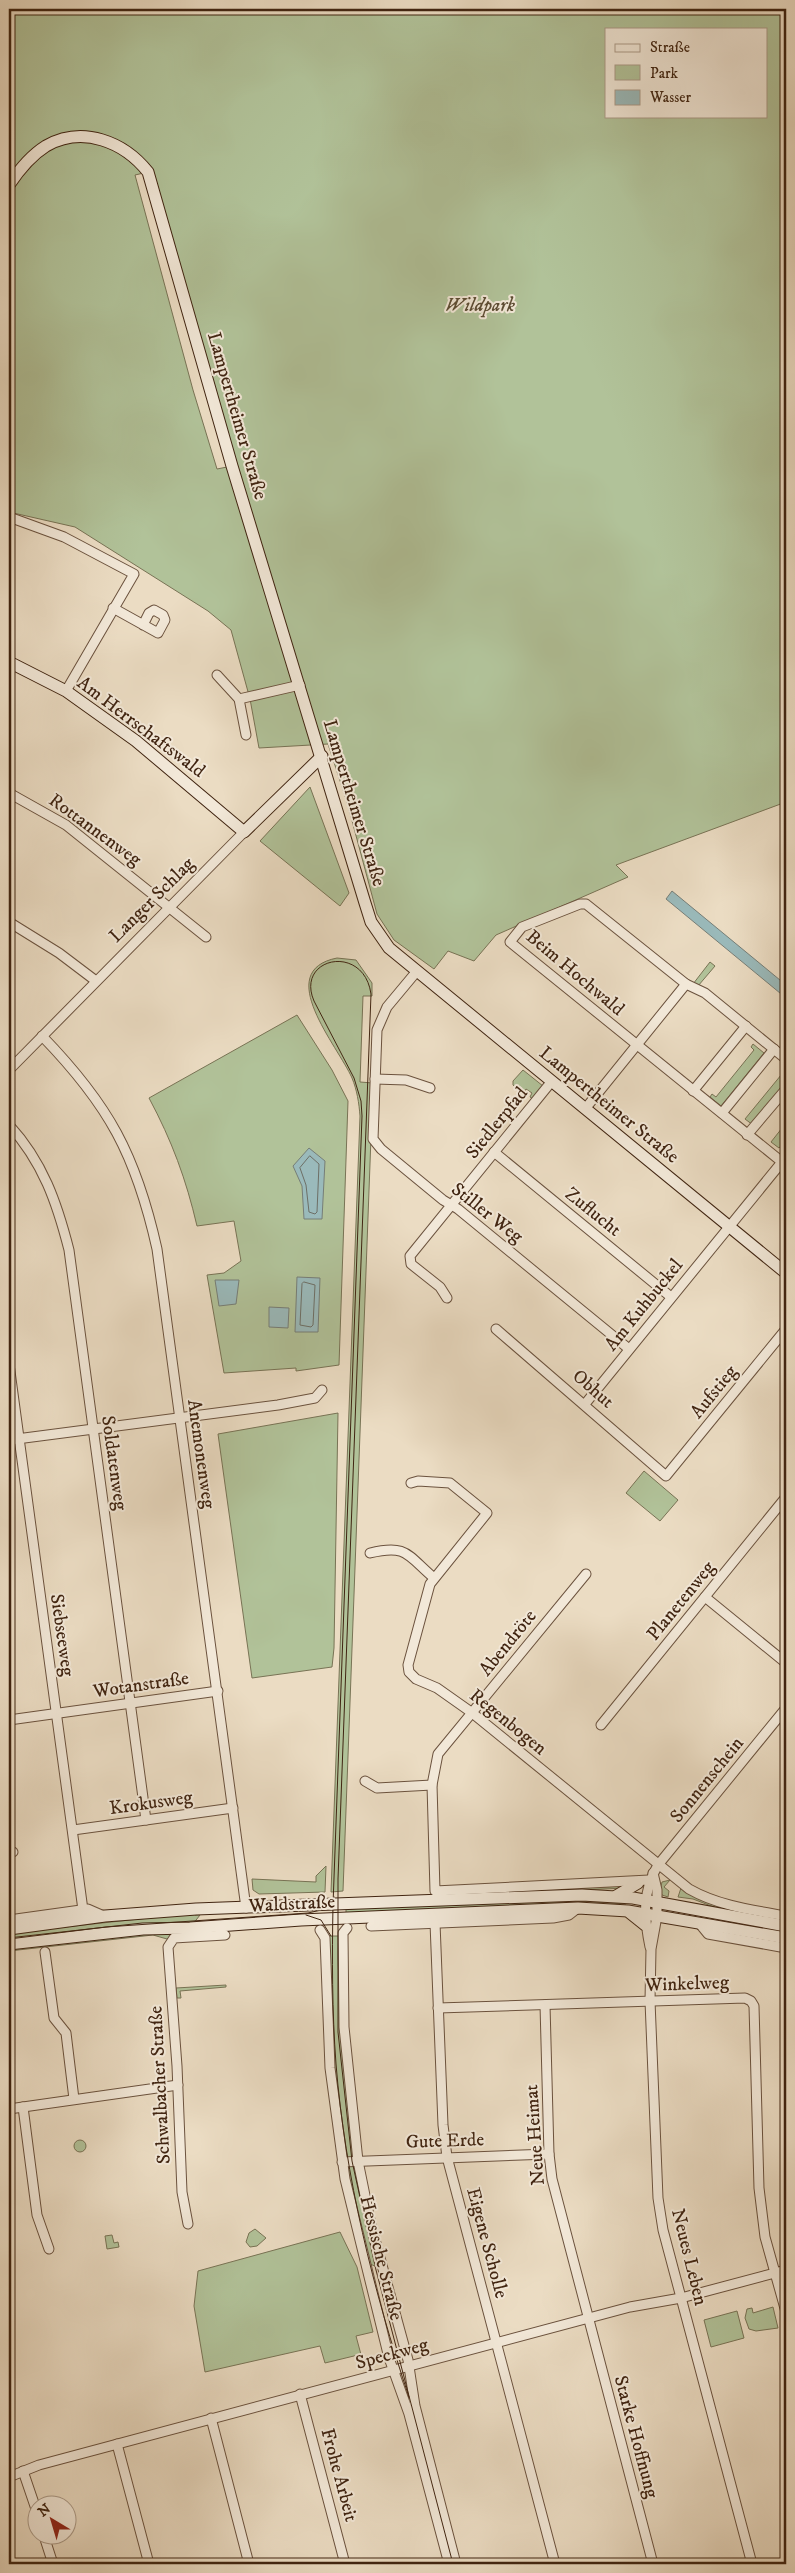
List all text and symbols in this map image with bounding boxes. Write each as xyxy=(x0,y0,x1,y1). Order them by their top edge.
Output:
legend xyxy=(605,28,768,118)
text: Straße xyxy=(650,38,690,57)
text: Park xyxy=(650,64,679,83)
text: Wasser xyxy=(649,88,691,107)
park label: Wildpark xyxy=(445,294,515,318)
street label: Lampertheimer Straße xyxy=(202,330,272,502)
street label: Am Herrschaftswald xyxy=(72,671,210,783)
street label: Lampertheimer Straße xyxy=(318,717,390,889)
street label: Rottannenweg xyxy=(44,789,146,872)
street label: Langer Schlag xyxy=(105,852,200,947)
street label: Beim Hochwald xyxy=(521,925,629,1021)
street label: Lampertheimer Straße xyxy=(535,1042,684,1168)
street label: Siedlerpfad xyxy=(461,1082,533,1164)
street label: Stiller Weg xyxy=(446,1178,528,1249)
street label: Zuflucht xyxy=(560,1182,626,1242)
street label: Am Kuhbuckel xyxy=(600,1254,688,1356)
street label: Aufstieg xyxy=(686,1360,743,1423)
street label: Obhut xyxy=(568,1365,618,1413)
street label: Anemonenweg xyxy=(182,1398,220,1511)
street label: Soldatenweg xyxy=(96,1414,132,1513)
street label: Planetenweg xyxy=(642,1556,720,1645)
street label: Siebseeweg xyxy=(45,1592,79,1678)
street label: Abendröte xyxy=(474,1605,542,1681)
street label: Wotanstraße xyxy=(91,1667,191,1703)
street label: Regenbogen xyxy=(465,1684,551,1760)
street label: Sonnenschein xyxy=(665,1732,749,1828)
street label: Krokusweg xyxy=(108,1786,195,1820)
street label: Waldstraße xyxy=(247,1890,336,1918)
street label: Winkelweg xyxy=(644,1971,730,1997)
street label: Schwalbacher Straße xyxy=(144,2005,176,2165)
street label: Neue Heimat xyxy=(520,2084,550,2186)
street label: Gute Erde xyxy=(405,2128,485,2154)
street label: Eigene Scholle xyxy=(461,2185,513,2301)
street label: Hessische Straße xyxy=(354,2193,408,2323)
street label: Neues Leben xyxy=(666,2206,712,2308)
street label: Speckweg xyxy=(353,2333,432,2375)
street label: Starke Hoffnung xyxy=(609,2373,664,2502)
street label: Frohe Arbeit xyxy=(316,2426,362,2524)
north arrow xyxy=(28,2496,78,2546)
text: N xyxy=(35,2500,55,2521)

